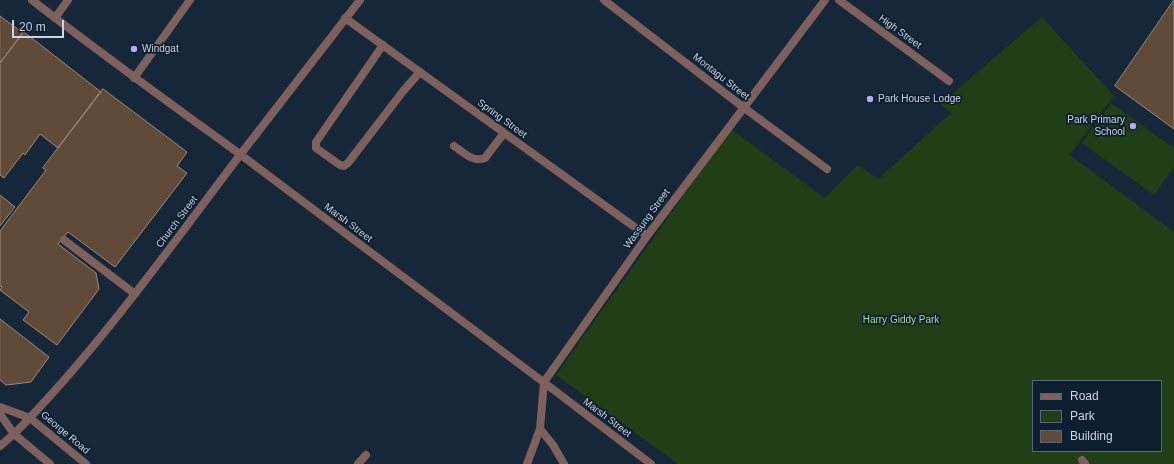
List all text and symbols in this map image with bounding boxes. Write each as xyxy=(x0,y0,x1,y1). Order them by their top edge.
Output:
scale bar xyxy=(14,12,66,38)
street label: High Street xyxy=(876,12,924,52)
text: 20 m xyxy=(19,20,46,34)
place label: Windgat xyxy=(142,43,179,55)
marker: Windgat xyxy=(129,44,139,54)
street label: Montagu Street xyxy=(690,51,752,103)
place label: Park House Lodge xyxy=(878,93,961,105)
marker: Park House Lodge xyxy=(865,94,875,104)
street label: Spring Street xyxy=(475,97,529,141)
place label: Park Primary School xyxy=(1067,114,1125,138)
marker: Park Primary School xyxy=(1128,121,1138,131)
street label: Wassung Street xyxy=(621,187,673,251)
street label: Church Street xyxy=(154,194,200,250)
street label: Marsh Street xyxy=(322,201,374,245)
park label: Harry Giddy Park xyxy=(863,314,939,326)
legend xyxy=(1032,380,1162,452)
text: Road xyxy=(1070,389,1099,403)
street label: Marsh Street xyxy=(581,396,633,440)
street label: George Road xyxy=(38,409,92,457)
text: Park xyxy=(1070,409,1095,423)
text: Building xyxy=(1070,429,1113,443)

